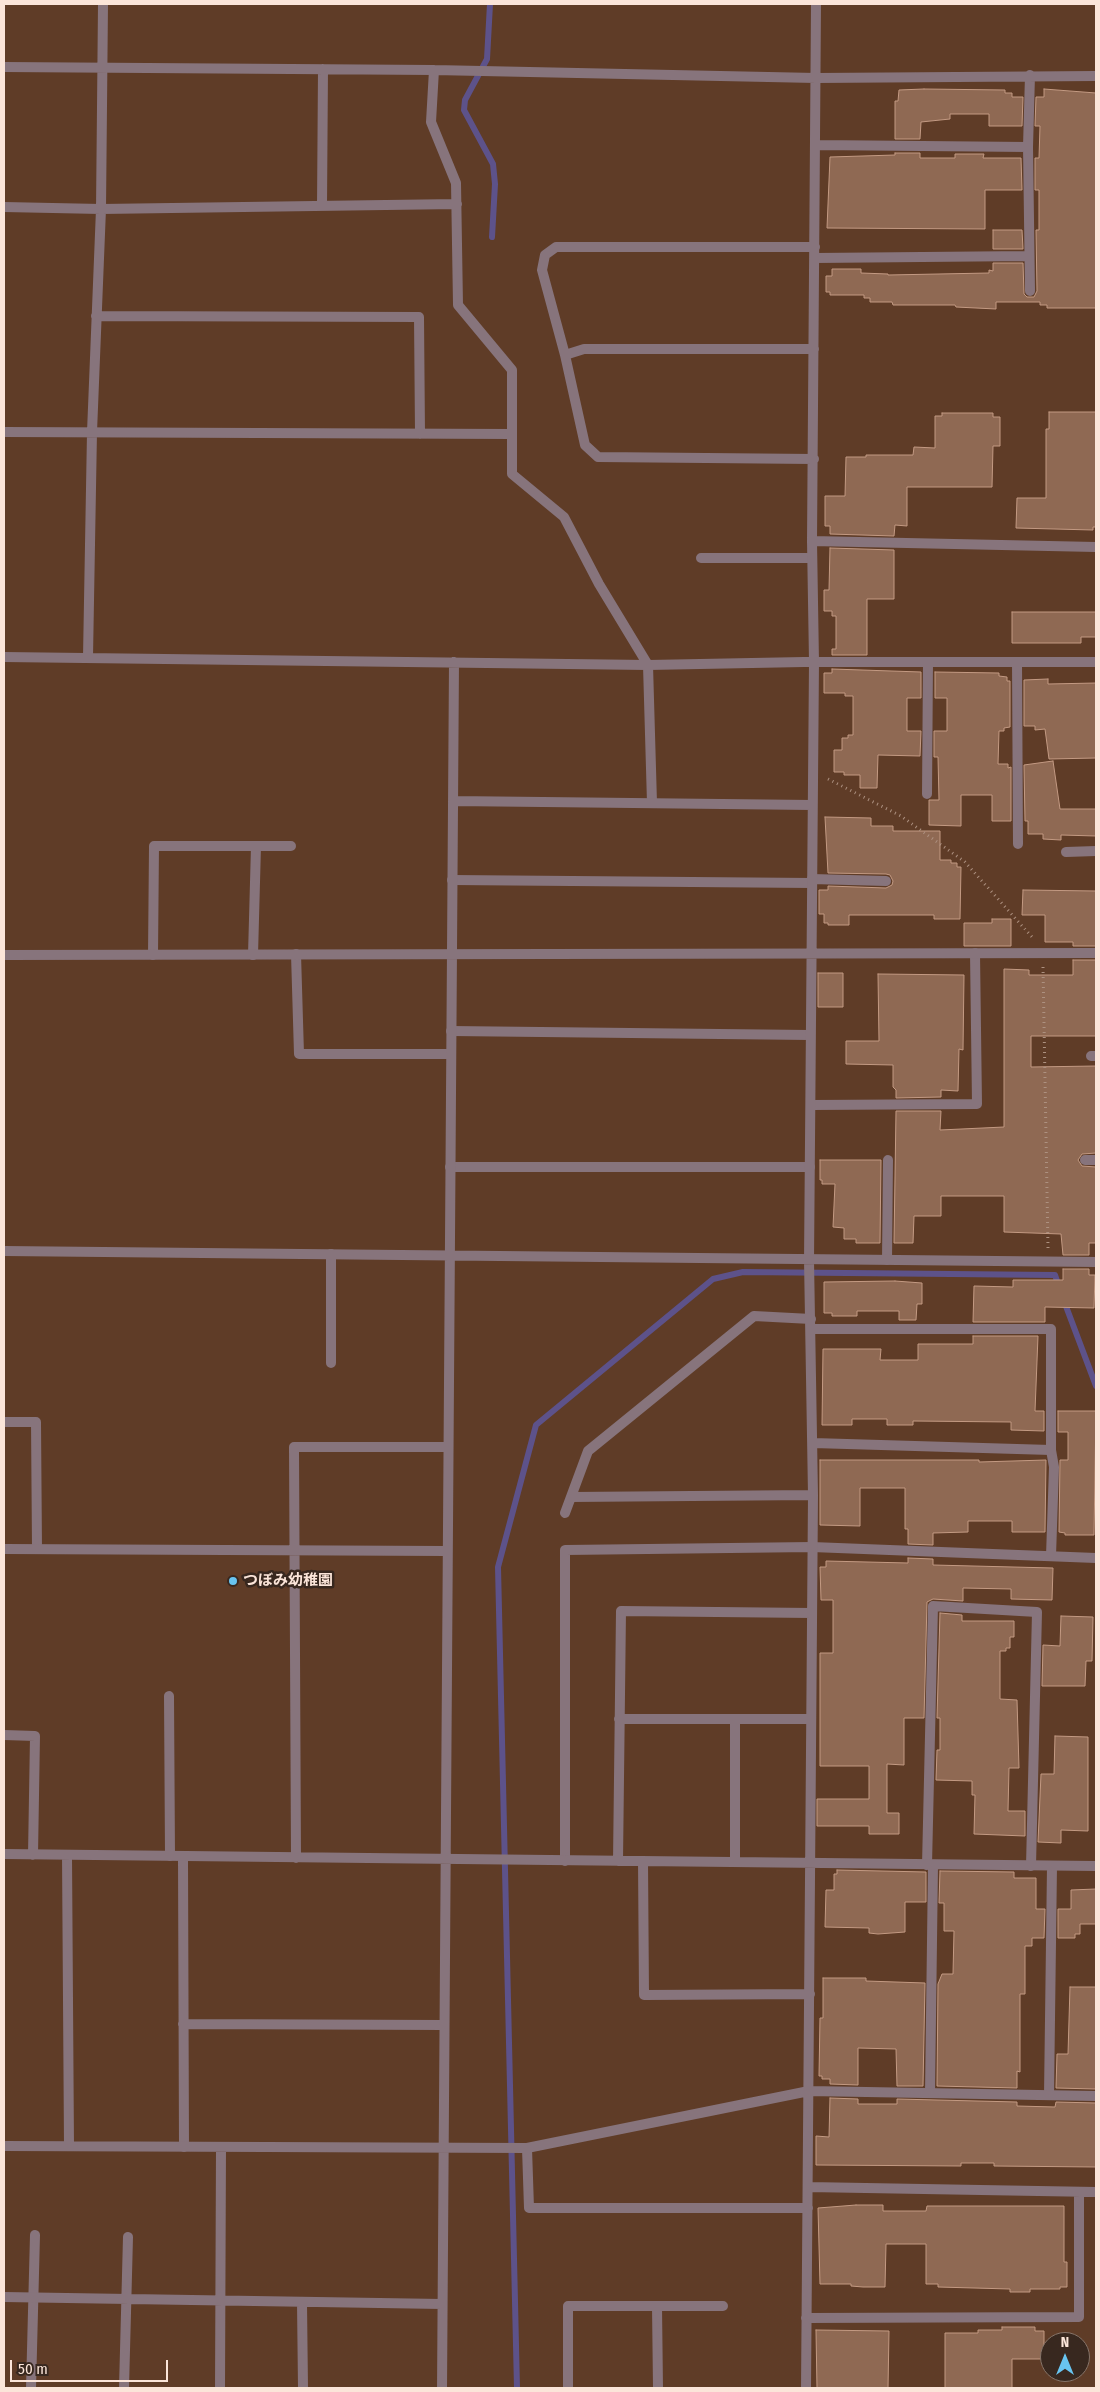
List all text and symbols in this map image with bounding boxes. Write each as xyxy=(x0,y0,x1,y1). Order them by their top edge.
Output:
place label: つぼみ幼稚園 xyxy=(243,1572,333,1590)
marker: つぼみ幼稚園 xyxy=(227,1575,239,1587)
north arrow xyxy=(1040,2332,1090,2382)
text: N xyxy=(1061,2334,1069,2351)
scale bar xyxy=(12,2350,170,2382)
text: 50 m xyxy=(18,2360,48,2378)

